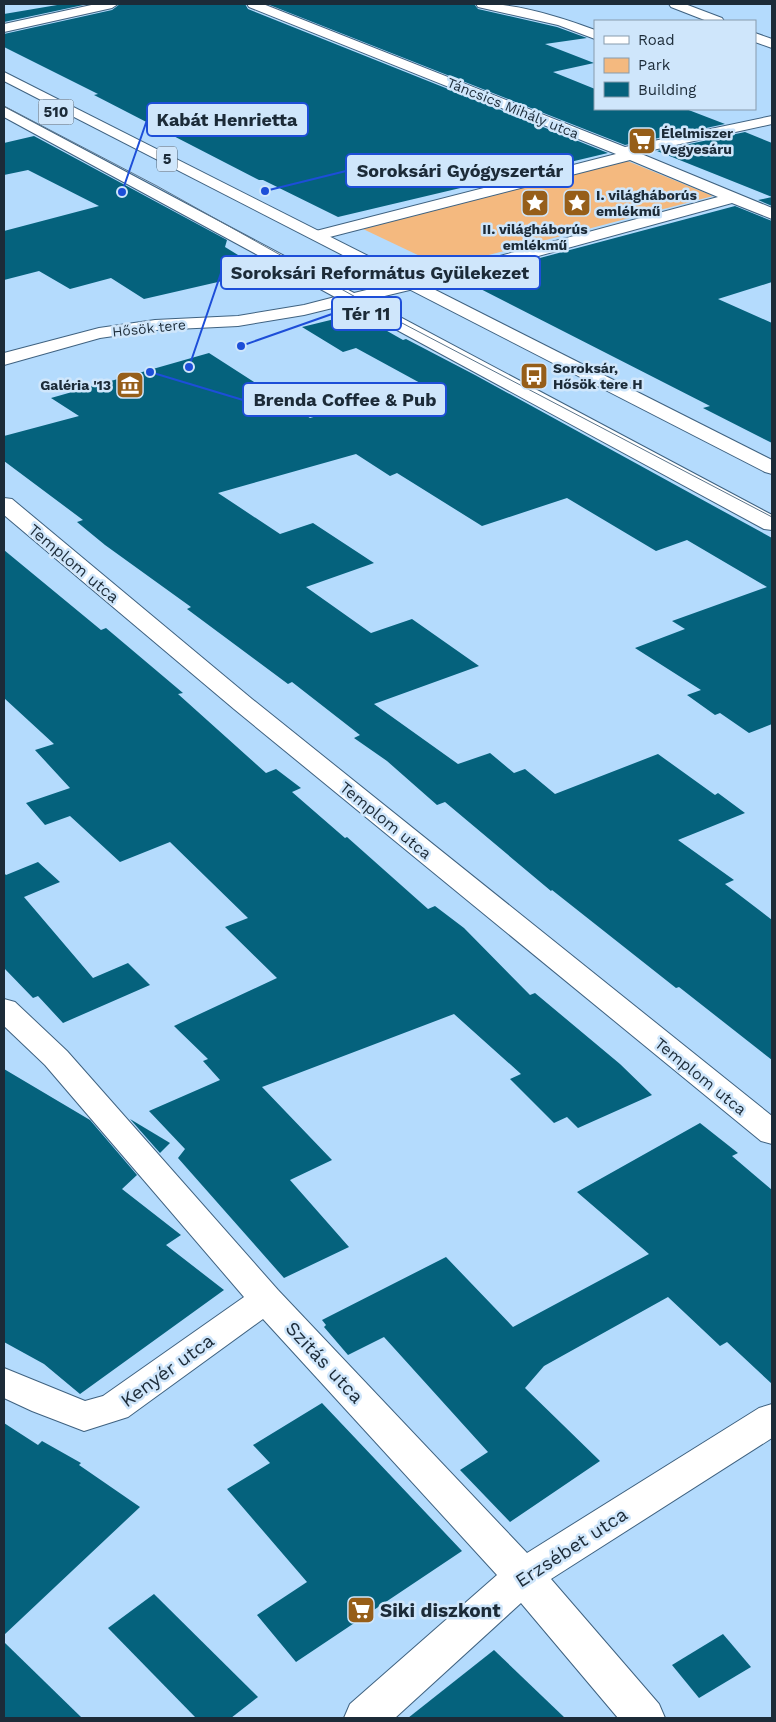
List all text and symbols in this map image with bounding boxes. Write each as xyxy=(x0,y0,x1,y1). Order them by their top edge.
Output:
legend xyxy=(594,20,756,110)
text: Road xyxy=(638,31,675,49)
text: Park xyxy=(638,56,671,74)
street label: Táncsics Mihály utca xyxy=(445,74,581,142)
text: Building xyxy=(638,81,696,99)
road number: 510 xyxy=(38,100,74,124)
callout: Kabát Henrietta xyxy=(147,103,308,136)
text: Kabát Henrietta xyxy=(157,109,298,130)
place label: Élelmiszer Vegyesáru xyxy=(661,125,733,157)
supermarket icon: Élelmiszer Vegyesáru xyxy=(627,126,657,156)
road number: 5 xyxy=(157,146,177,172)
callout: Soroksári Gyógyszertár xyxy=(346,154,573,187)
text: Soroksári Gyógyszertár xyxy=(357,160,564,181)
place label: I. világháborús emlékmű xyxy=(596,187,697,219)
place icon: II. világháborús emlékmű xyxy=(520,188,550,218)
place icon: I. világháborús emlékmű xyxy=(562,188,592,218)
place label: II. világháborús emlékmű xyxy=(482,221,588,253)
callout: Soroksári Református Gyülekezet xyxy=(221,256,540,289)
text: Soroksári Református Gyülekezet xyxy=(231,262,529,283)
callout: Tér 11 xyxy=(332,297,401,330)
text: Tér 11 xyxy=(342,303,390,324)
street label: Hősök tere xyxy=(111,316,187,340)
place label: Soroksár, Hősök tere H xyxy=(553,360,643,392)
bus stop icon: Soroksár, Hősök tere H xyxy=(519,361,549,391)
museum icon: Galéria '13 xyxy=(115,370,145,400)
place label: Galéria '13 xyxy=(40,377,111,393)
callout: Brenda Coffee & Pub xyxy=(243,383,446,416)
text: Brenda Coffee & Pub xyxy=(253,389,437,410)
street label: Templom utca xyxy=(25,520,123,607)
street label: Templom utca xyxy=(336,778,435,863)
street label: Templom utca xyxy=(651,1034,750,1119)
street label: Szitás utca xyxy=(281,1317,369,1408)
street label: Kenyér utca xyxy=(116,1329,219,1412)
street label: Erzsébet utca xyxy=(511,1502,632,1592)
supermarket icon: Siki diszkont xyxy=(346,1595,376,1625)
place label: Siki diszkont xyxy=(380,1599,501,1622)

